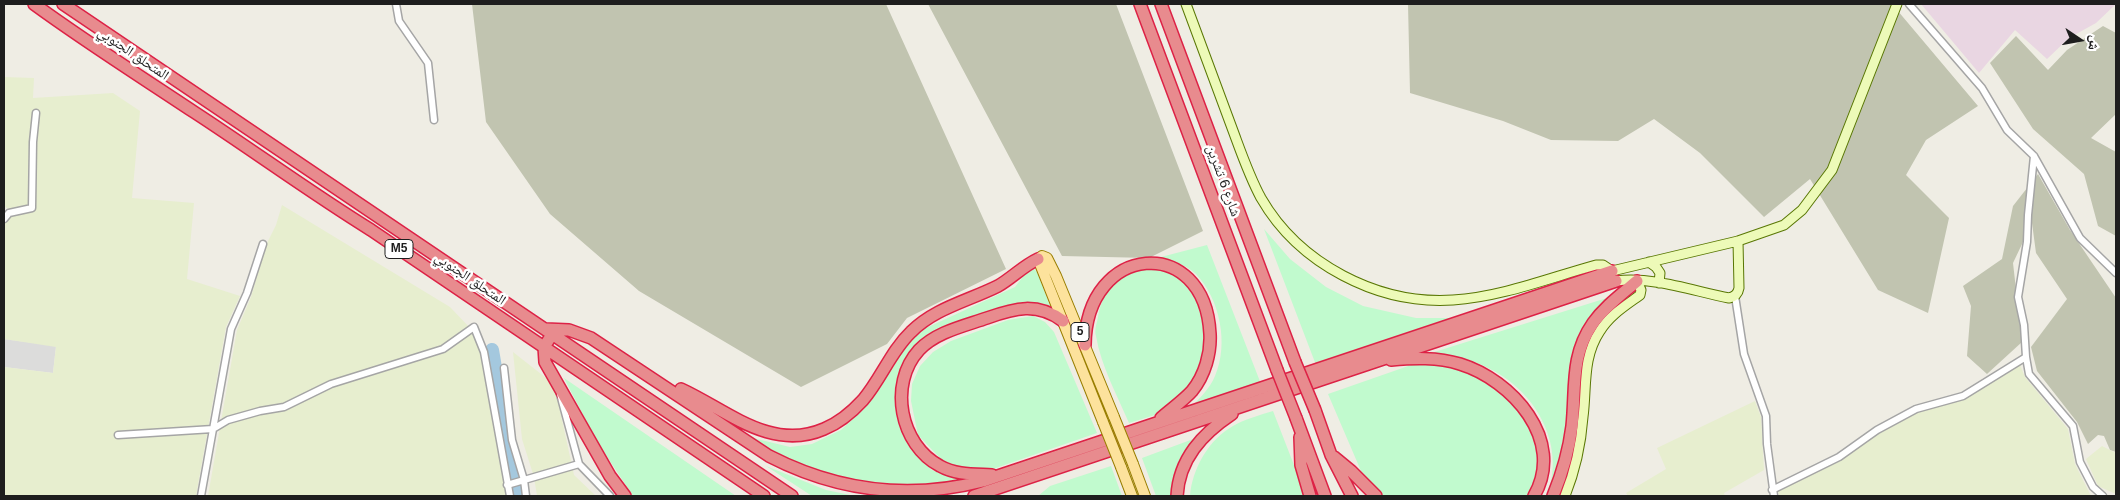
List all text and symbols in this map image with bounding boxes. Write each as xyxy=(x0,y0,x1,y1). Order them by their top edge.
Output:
north arrow xyxy=(2055,15,2105,65)
street label: المتحلق الجنوبي xyxy=(94,24,172,84)
text: ش xyxy=(2085,34,2104,52)
street label: شارع 6 تشرين xyxy=(1202,143,1244,219)
road number: M5 xyxy=(385,240,413,258)
street label: المتحلق الجنوبي xyxy=(431,249,509,309)
road number: 5 xyxy=(1071,322,1089,342)

